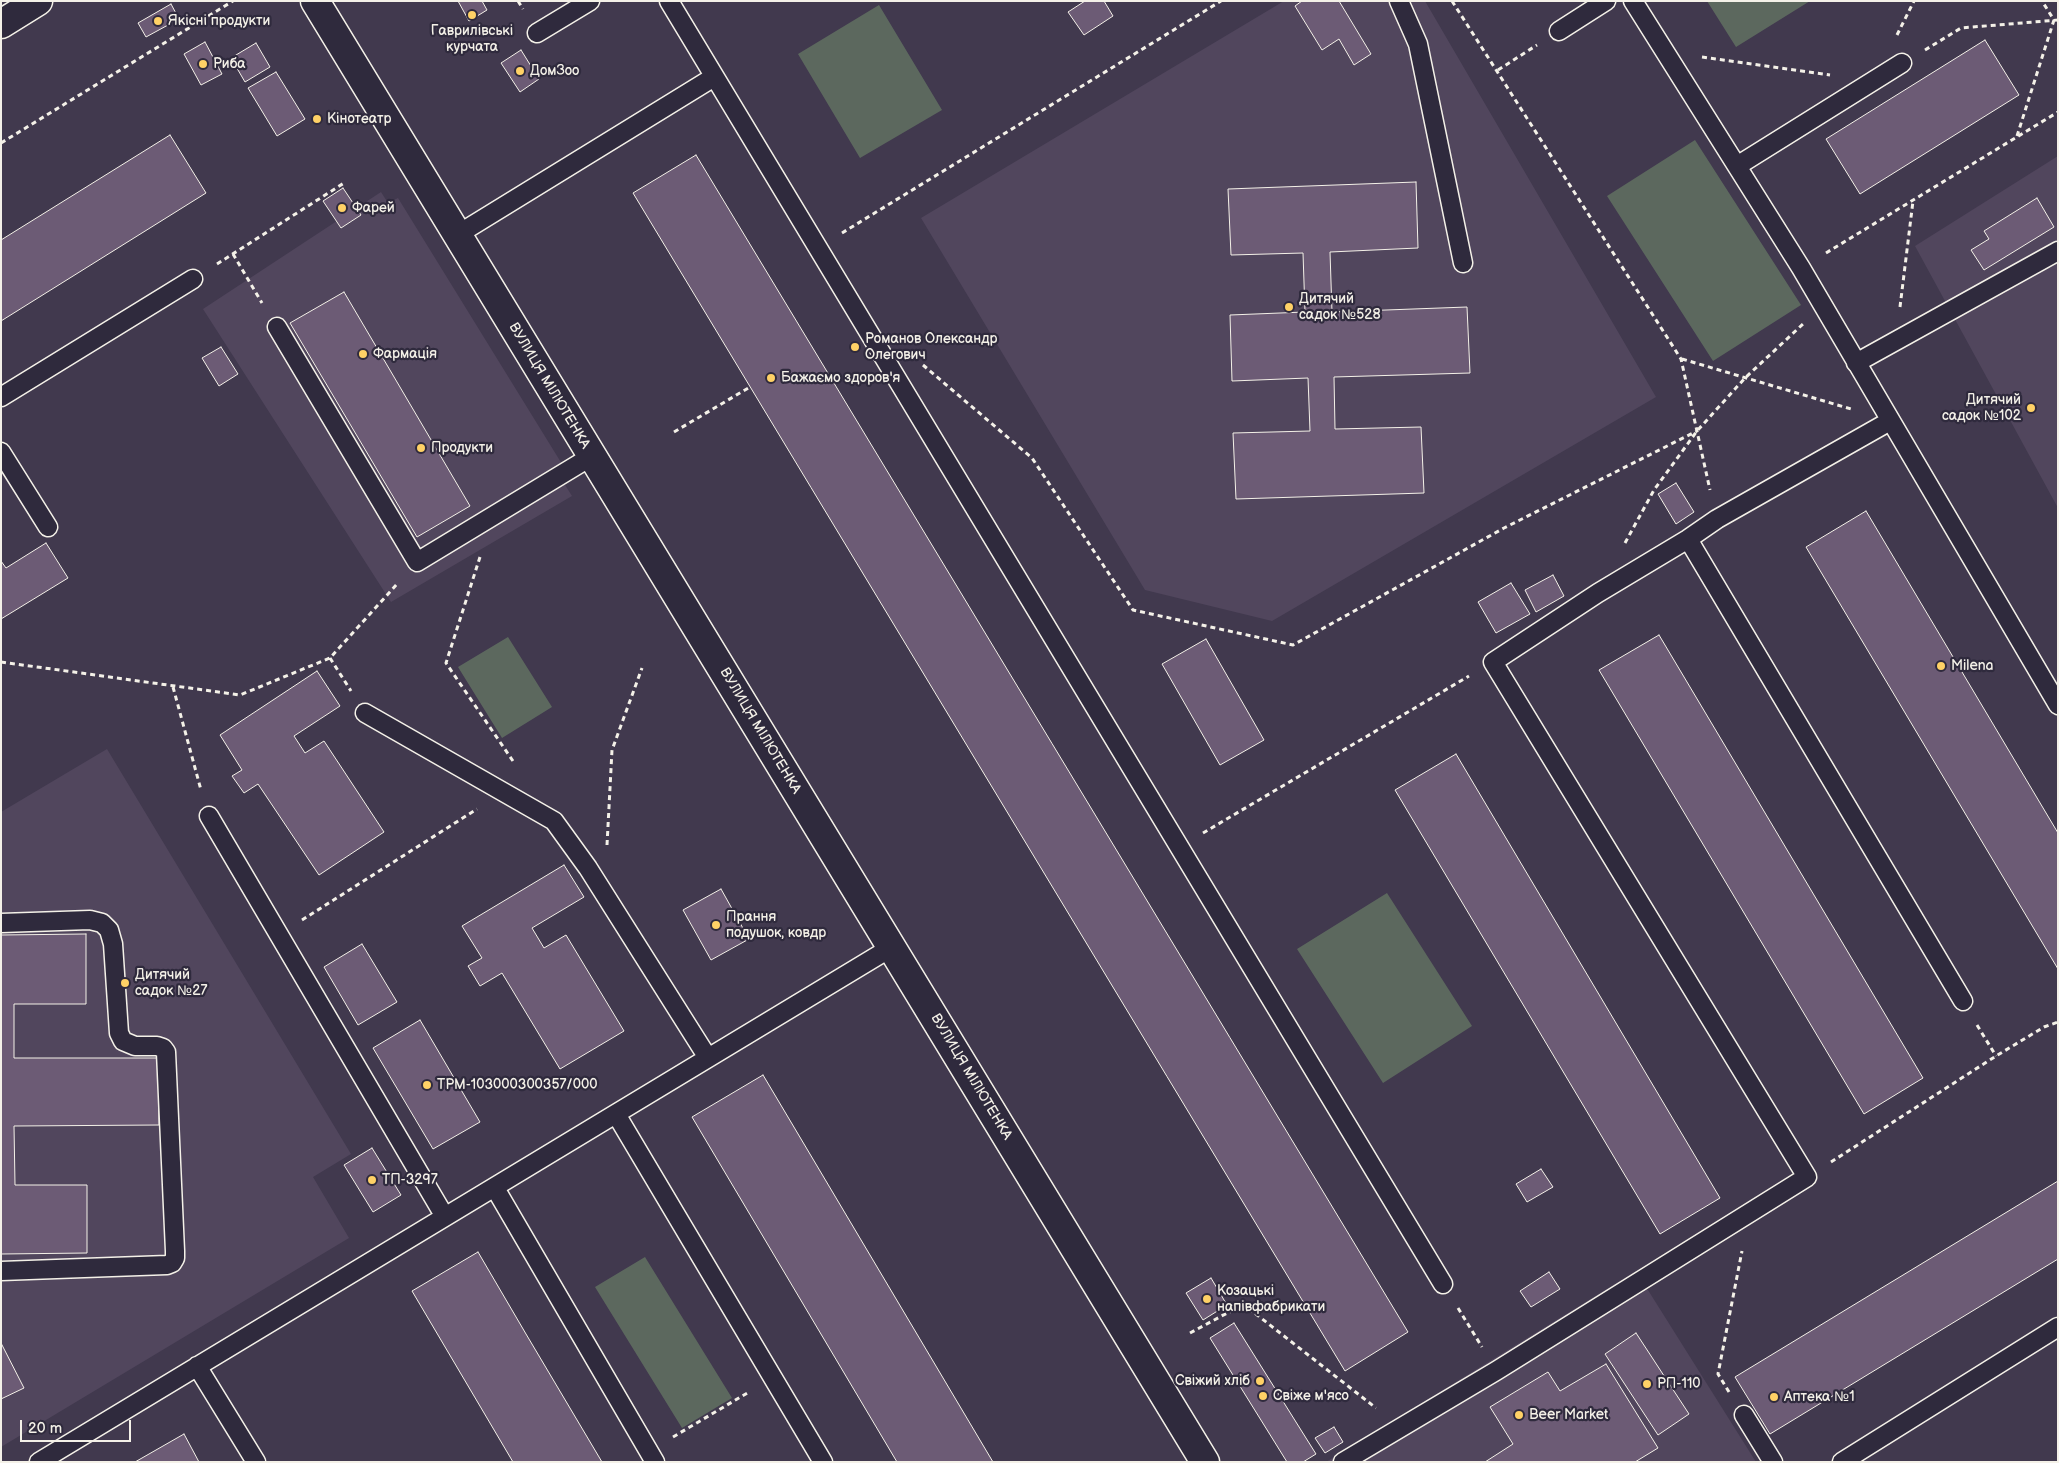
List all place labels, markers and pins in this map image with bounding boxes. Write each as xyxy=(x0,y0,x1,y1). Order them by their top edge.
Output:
marker: Гаврилівські курчата xyxy=(466,9,478,21)
place label: Якісні продукти xyxy=(168,13,270,29)
marker: Якісні продукти xyxy=(152,15,164,27)
place label: Гаврилівські курчата xyxy=(431,23,513,56)
place label: Риба xyxy=(213,56,246,72)
marker: Риба xyxy=(197,58,209,70)
place label: ДомЗоо xyxy=(530,63,579,79)
marker: ДомЗоо xyxy=(514,65,526,77)
place label: Кінотеатр xyxy=(327,111,391,127)
marker: Кінотеатр xyxy=(311,113,323,125)
place label: Фарей xyxy=(352,200,395,216)
marker: Фарей xyxy=(336,202,348,214)
place label: Дитячий садок №528 xyxy=(1299,291,1381,324)
marker: Дитячий садок №528 xyxy=(1283,301,1295,313)
place label: Романов Олександр Олегович xyxy=(865,331,997,364)
marker: Романов Олександр Олегович xyxy=(849,341,861,353)
place label: Фармація xyxy=(373,346,437,362)
marker: Фармація xyxy=(357,348,369,360)
place label: Бажаємо здоров'я xyxy=(781,370,900,386)
marker: Бажаємо здоров'я xyxy=(765,372,777,384)
place label: Дитячий садок №102 xyxy=(1942,392,2021,424)
marker: Дитячий садок №102 xyxy=(2025,402,2037,414)
place label: Продукти xyxy=(431,440,493,456)
marker: Продукти xyxy=(415,442,427,454)
place label: Milena xyxy=(1951,658,1994,674)
marker: Milena xyxy=(1935,660,1947,672)
place label: Прання подушок, ковдр xyxy=(726,909,826,942)
marker: Прання подушок, ковдр xyxy=(710,919,722,931)
place label: Дитячий садок №27 xyxy=(135,967,207,1000)
marker: Дитячий садок №27 xyxy=(119,977,131,989)
place label: ТРМ-103000300357/000 xyxy=(437,1077,597,1093)
marker: ТРМ-103000300357/000 xyxy=(421,1079,433,1091)
place label: ТП-3297 xyxy=(382,1172,438,1188)
marker: ТП-3297 xyxy=(366,1174,378,1186)
place label: Козацькі напівфабрикати xyxy=(1217,1283,1325,1315)
marker: Козацькі напівфабрикати xyxy=(1201,1293,1213,1305)
place label: Свіжий хліб xyxy=(1175,1373,1250,1389)
marker: Свіжий хліб xyxy=(1254,1375,1266,1387)
place label: РП-110 xyxy=(1657,1376,1701,1392)
marker: РП-110 xyxy=(1641,1378,1653,1390)
place label: Свіже м'ясо xyxy=(1273,1388,1349,1404)
place label: Аптека №1 xyxy=(1784,1389,1855,1405)
marker: Свіже м'ясо xyxy=(1257,1390,1269,1402)
marker: Аптека №1 xyxy=(1768,1391,1780,1403)
place label: Beer Market xyxy=(1529,1407,1608,1423)
marker: Beer Market xyxy=(1513,1409,1525,1421)

